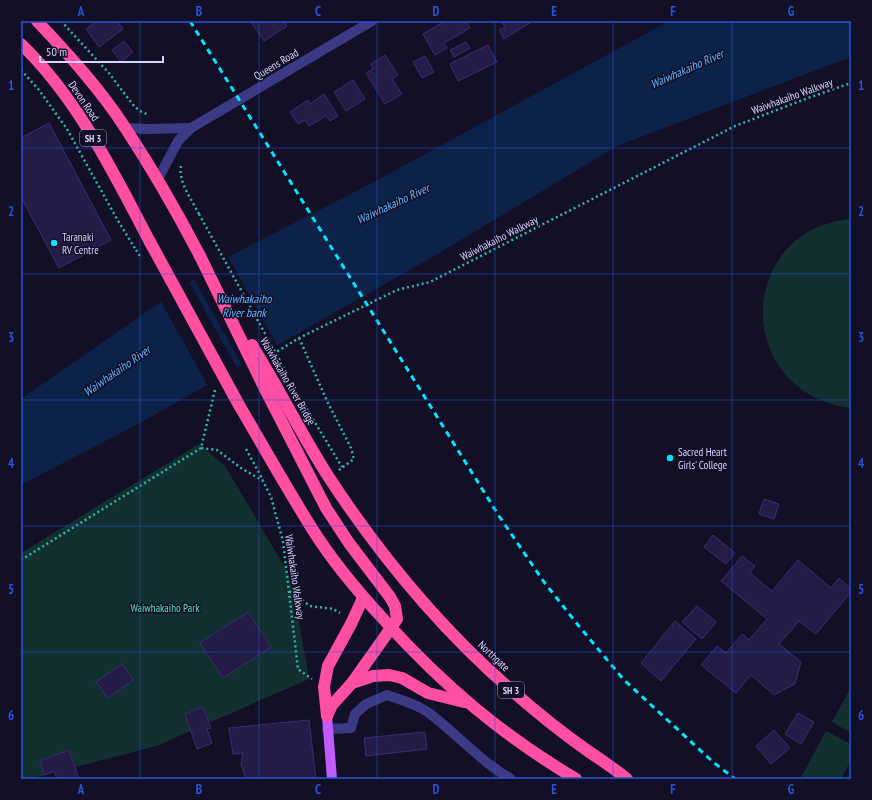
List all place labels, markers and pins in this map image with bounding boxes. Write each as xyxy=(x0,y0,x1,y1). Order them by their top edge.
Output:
place label: Taranaki RV Centre xyxy=(62,230,99,257)
marker: Taranaki RV Centre xyxy=(49,238,59,248)
place label: Sacred Heart Girls' College xyxy=(678,445,727,472)
marker: Sacred Heart Girls' College xyxy=(665,453,675,463)

